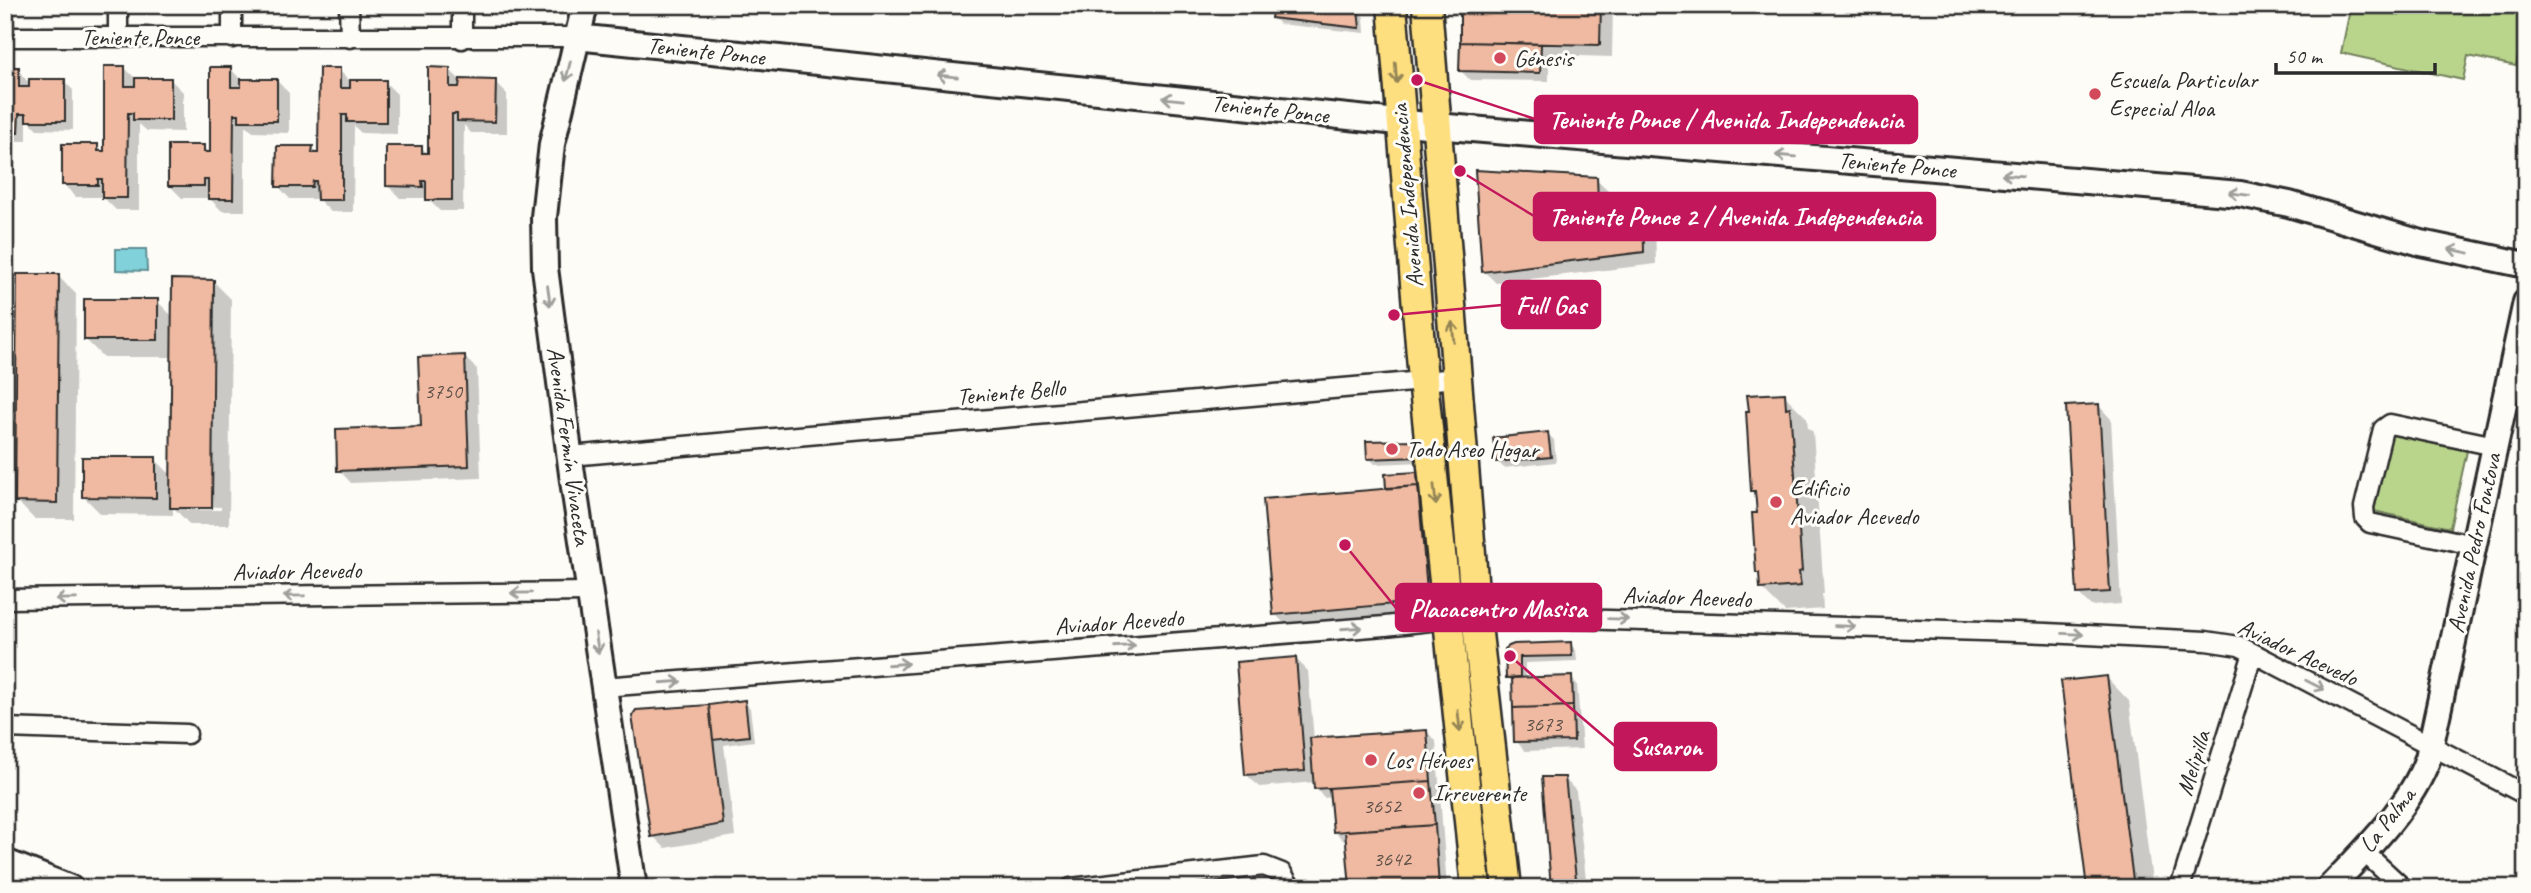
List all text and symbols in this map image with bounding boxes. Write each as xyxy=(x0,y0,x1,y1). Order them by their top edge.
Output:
street label: Teniente Ponce xyxy=(81,22,201,52)
street label: Teniente Ponce xyxy=(646,30,768,72)
scale bar xyxy=(2276,32,2435,76)
place label: Génesis xyxy=(1514,43,1575,73)
text: 50 m xyxy=(2286,43,2324,69)
marker: Génesis xyxy=(1492,50,1508,66)
one-way arrow xyxy=(561,59,574,82)
one-way arrow xyxy=(1390,62,1403,84)
place label: Escuela Particular Especial Aloa xyxy=(2109,65,2260,123)
one-way arrow xyxy=(936,69,958,82)
marker: Escuela Particular Especial Aloa xyxy=(2087,86,2103,102)
street label: Teniente Ponce xyxy=(1210,88,1332,130)
one-way arrow xyxy=(1162,92,1185,105)
callout: Teniente Ponce / Avenida Independencia xyxy=(1535,96,1917,143)
street label: Avenida Independencia xyxy=(1384,102,1430,289)
text: Teniente Ponce / Avenida Independencia xyxy=(1549,103,1906,136)
street label: Teniente Ponce xyxy=(1837,145,1959,185)
one-way arrow xyxy=(1775,149,1797,162)
one-way arrow xyxy=(2001,168,2024,181)
one-way arrow xyxy=(2228,188,2251,201)
callout: Teniente Ponce 2 / Avenida Independencia xyxy=(1534,193,1935,240)
text: Teniente Ponce 2 / Avenida Independencia xyxy=(1549,200,1924,233)
one-way arrow xyxy=(2448,243,2471,257)
callout: Full Gas xyxy=(1502,281,1600,328)
one-way arrow xyxy=(542,285,555,307)
text: Full Gas xyxy=(1516,289,1589,322)
one-way arrow xyxy=(1446,321,1459,344)
street label: Avenida Fermín Vivaceta xyxy=(540,345,598,549)
street label: Teniente Bello xyxy=(955,372,1068,412)
house number: 3750 xyxy=(424,378,463,404)
place label: Todo Aseo Hogar xyxy=(1406,434,1541,464)
marker: Todo Aseo Hogar xyxy=(1384,441,1400,457)
street label: Avenida Pedro Fontova xyxy=(2440,449,2508,635)
place label: Edificio Aviador Acevedo xyxy=(1790,473,1920,531)
one-way arrow xyxy=(1429,483,1442,506)
marker: Edificio Aviador Acevedo xyxy=(1768,494,1784,510)
street label: Aviador Acevedo xyxy=(232,555,363,587)
street label: Aviador Acevedo xyxy=(1622,580,1753,614)
callout: Placacentro Masisa xyxy=(1396,584,1601,631)
one-way arrow xyxy=(510,587,533,600)
one-way arrow xyxy=(282,589,305,603)
one-way arrow xyxy=(55,592,78,605)
text: Placacentro Masisa xyxy=(1409,592,1589,625)
street label: Aviador Acevedo xyxy=(1054,602,1186,641)
street label: Aviador Acevedo xyxy=(2233,611,2364,693)
one-way arrow xyxy=(1606,612,1629,625)
one-way arrow xyxy=(1833,620,1856,633)
one-way arrow xyxy=(1340,622,1363,635)
one-way arrow xyxy=(2061,628,2084,641)
one-way arrow xyxy=(591,631,604,654)
one-way arrow xyxy=(1113,639,1136,652)
one-way arrow xyxy=(886,657,909,670)
one-way arrow xyxy=(660,675,682,688)
one-way arrow xyxy=(2304,678,2325,692)
one-way arrow xyxy=(1452,710,1465,732)
house number: 3673 xyxy=(1524,711,1563,737)
callout: Susaron xyxy=(1615,723,1716,770)
street label: Melipilla xyxy=(2169,726,2217,799)
text: Susaron xyxy=(1630,730,1704,763)
place label: Los Héroes xyxy=(1385,745,1474,775)
marker: Los Héroes xyxy=(1363,752,1379,768)
place label: Irreverente xyxy=(1433,778,1528,808)
street label: La Palma xyxy=(2352,780,2423,859)
marker: Irreverente xyxy=(1411,785,1427,801)
house number: 3652 xyxy=(1363,793,1402,819)
house number: 3642 xyxy=(1373,846,1412,872)

